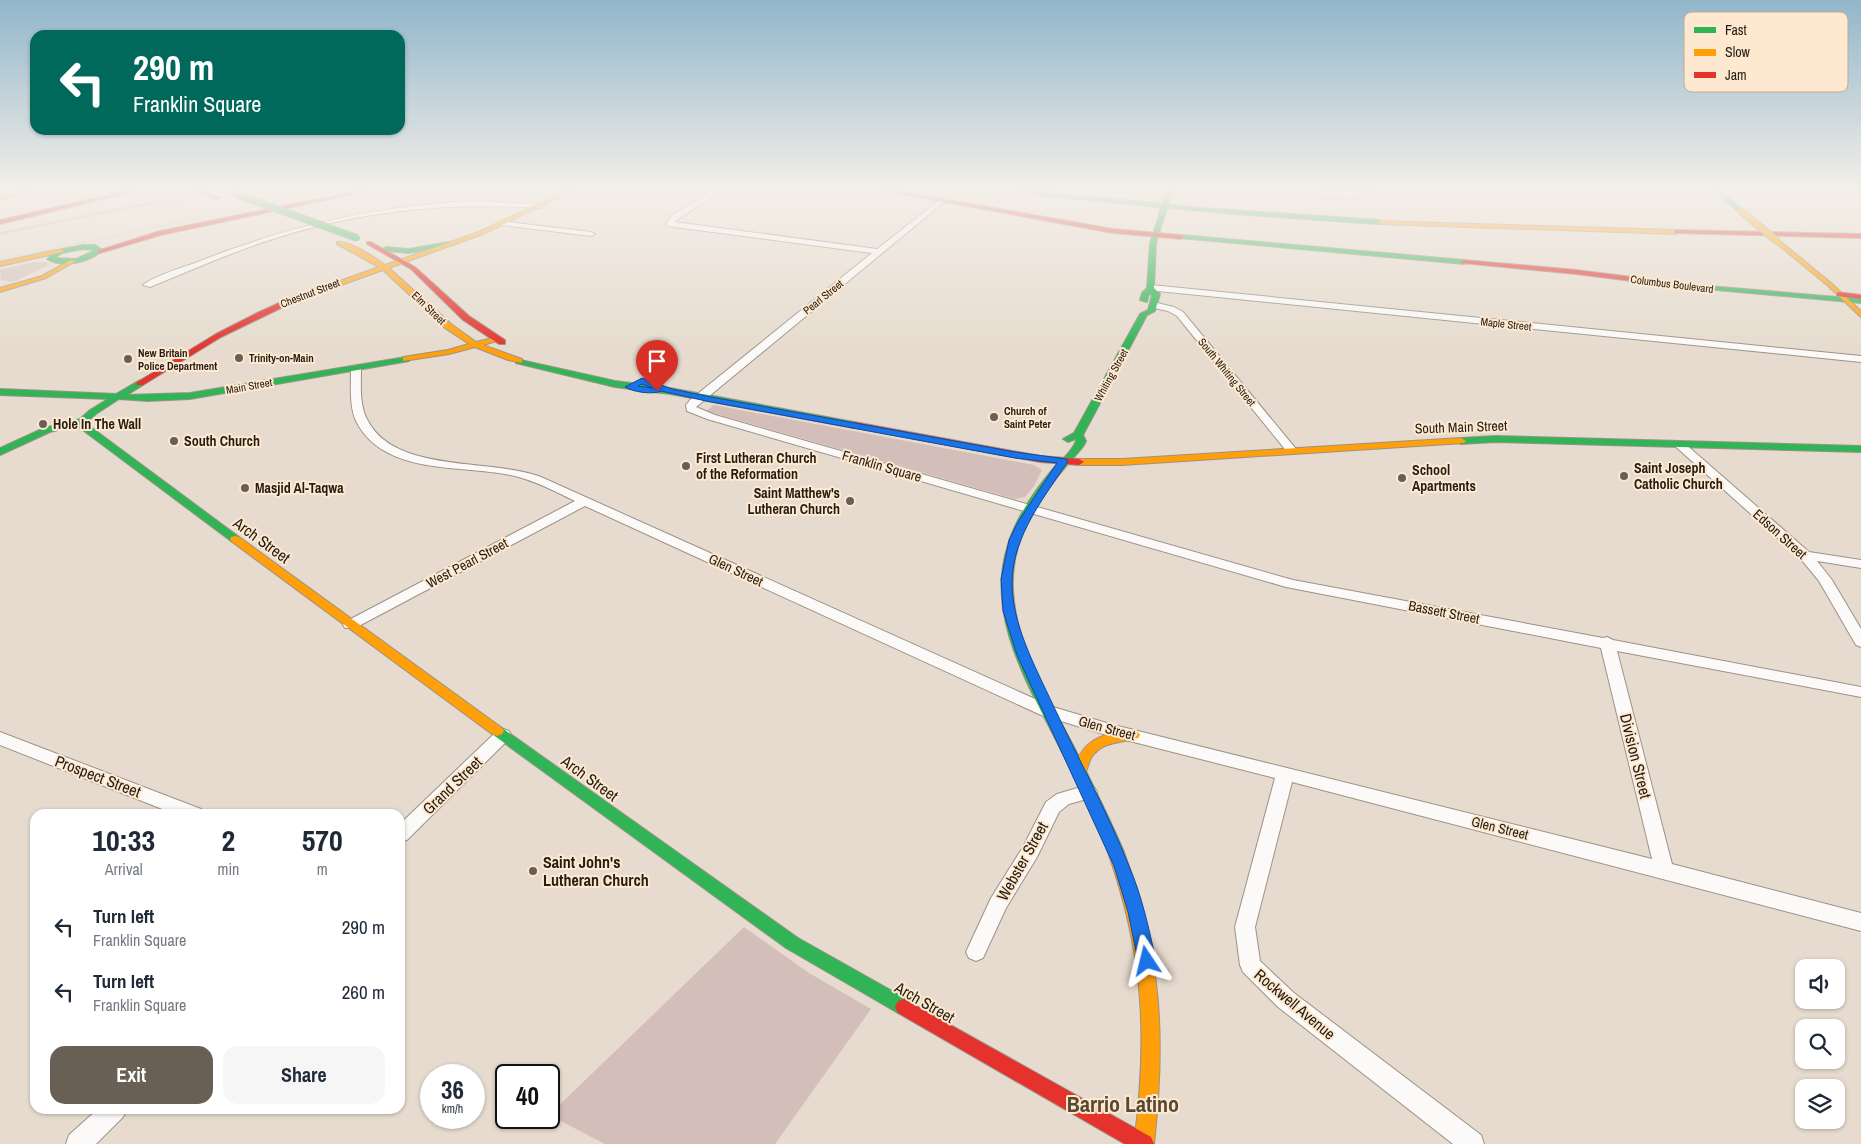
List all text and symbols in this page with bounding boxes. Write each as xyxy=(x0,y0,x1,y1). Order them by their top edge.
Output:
legend xyxy=(1684,12,1848,92)
text: Fast xyxy=(1725,21,1747,39)
text: Slow xyxy=(1725,43,1751,61)
text: 290 m xyxy=(133,44,214,91)
icon: left xyxy=(50,50,115,115)
text: Jam xyxy=(1725,66,1747,84)
text: Franklin Square xyxy=(133,89,261,119)
street label: Columbus Boulevard xyxy=(1630,272,1714,296)
street label: Chestnut Street xyxy=(278,275,342,311)
street label: Pearl Street xyxy=(800,276,846,317)
street label: Elm Street xyxy=(409,288,449,328)
street label: Maple Street xyxy=(1480,314,1533,334)
street label: South Whiting Street xyxy=(1195,335,1259,409)
pin xyxy=(636,340,678,391)
place label: New Britain Police Department xyxy=(138,346,217,373)
street label: Whiting Street xyxy=(1091,346,1131,404)
icon: arrive xyxy=(643,347,671,375)
place label: Trinity-on-Main xyxy=(249,351,314,365)
marker: Trinity-on-Main xyxy=(233,352,245,364)
marker: New Britain Police Department xyxy=(122,353,134,365)
street label: Main Street xyxy=(225,375,274,397)
place label: Church of Saint Peter xyxy=(1004,404,1052,431)
marker: Church of Saint Peter xyxy=(988,411,1000,423)
place label: Hole In The Wall xyxy=(53,415,141,433)
street label: South Main Street xyxy=(1414,416,1508,438)
marker: Hole In The Wall xyxy=(37,418,49,430)
place label: South Church xyxy=(184,432,260,450)
marker: South Church xyxy=(168,435,180,447)
street label: Franklin Square xyxy=(840,446,924,486)
place label: First Lutheran Church of the Reformation xyxy=(696,449,817,483)
place label: Saint Joseph Catholic Church xyxy=(1634,459,1723,493)
marker: First Lutheran Church of the Reformation xyxy=(680,460,692,472)
place label: School Apartments xyxy=(1412,461,1476,495)
marker: Saint Joseph Catholic Church xyxy=(1618,470,1630,482)
marker: School Apartments xyxy=(1396,472,1408,484)
place label: Masjid Al-Taqwa xyxy=(255,479,344,497)
marker: Masjid Al-Taqwa xyxy=(239,482,251,494)
place label: Saint Matthew's Lutheran Church xyxy=(748,484,840,518)
marker: Saint Matthew's Lutheran Church xyxy=(844,495,856,507)
street label: Edson Street xyxy=(1749,505,1811,563)
street label: Arch Street xyxy=(228,511,295,568)
street label: West Pearl Street xyxy=(423,534,511,592)
street label: Glen Street xyxy=(706,550,766,590)
street label: Bassett Street xyxy=(1407,596,1481,628)
street label: Division Street xyxy=(1615,711,1657,801)
street label: Glen Street xyxy=(1077,712,1137,744)
street label: Arch Street xyxy=(556,749,623,806)
street label: Prospect Street xyxy=(52,750,144,803)
street label: Grand Street xyxy=(417,751,487,819)
street label: Glen Street xyxy=(1470,812,1530,844)
street label: Webster Street xyxy=(991,817,1053,905)
text: 10:33 xyxy=(92,820,155,860)
text: 2 xyxy=(222,820,235,860)
text: 570 xyxy=(302,820,343,860)
place label: Saint John's Lutheran Church xyxy=(543,851,649,891)
text: Arrival xyxy=(105,858,143,880)
text: min xyxy=(217,858,239,880)
text: m xyxy=(317,858,328,880)
marker: Saint John's Lutheran Church xyxy=(527,865,539,877)
text: Turn left xyxy=(93,903,154,929)
icon: left xyxy=(50,913,78,941)
text: 290 m xyxy=(342,914,385,940)
text: Franklin Square xyxy=(93,929,186,951)
position arrow xyxy=(1120,934,1172,986)
map controls xyxy=(1795,959,1845,1129)
button: sound xyxy=(1795,959,1845,1009)
street label: Rockwell Avenue xyxy=(1250,964,1340,1044)
text: Turn left xyxy=(93,968,154,994)
street label: Arch Street xyxy=(890,976,959,1028)
icon: left xyxy=(50,978,78,1006)
text: 260 m xyxy=(342,979,385,1005)
text: Franklin Square xyxy=(93,994,186,1016)
button: search xyxy=(1795,1019,1845,1069)
button: Exit xyxy=(50,1046,213,1104)
button: Share xyxy=(223,1046,385,1104)
speed limit sign: 40 xyxy=(495,1064,560,1129)
text: 36 xyxy=(441,1073,464,1107)
button: layers xyxy=(1795,1079,1845,1129)
district label: Barrio Latino xyxy=(1067,1089,1179,1119)
text: km/h xyxy=(442,1101,463,1117)

